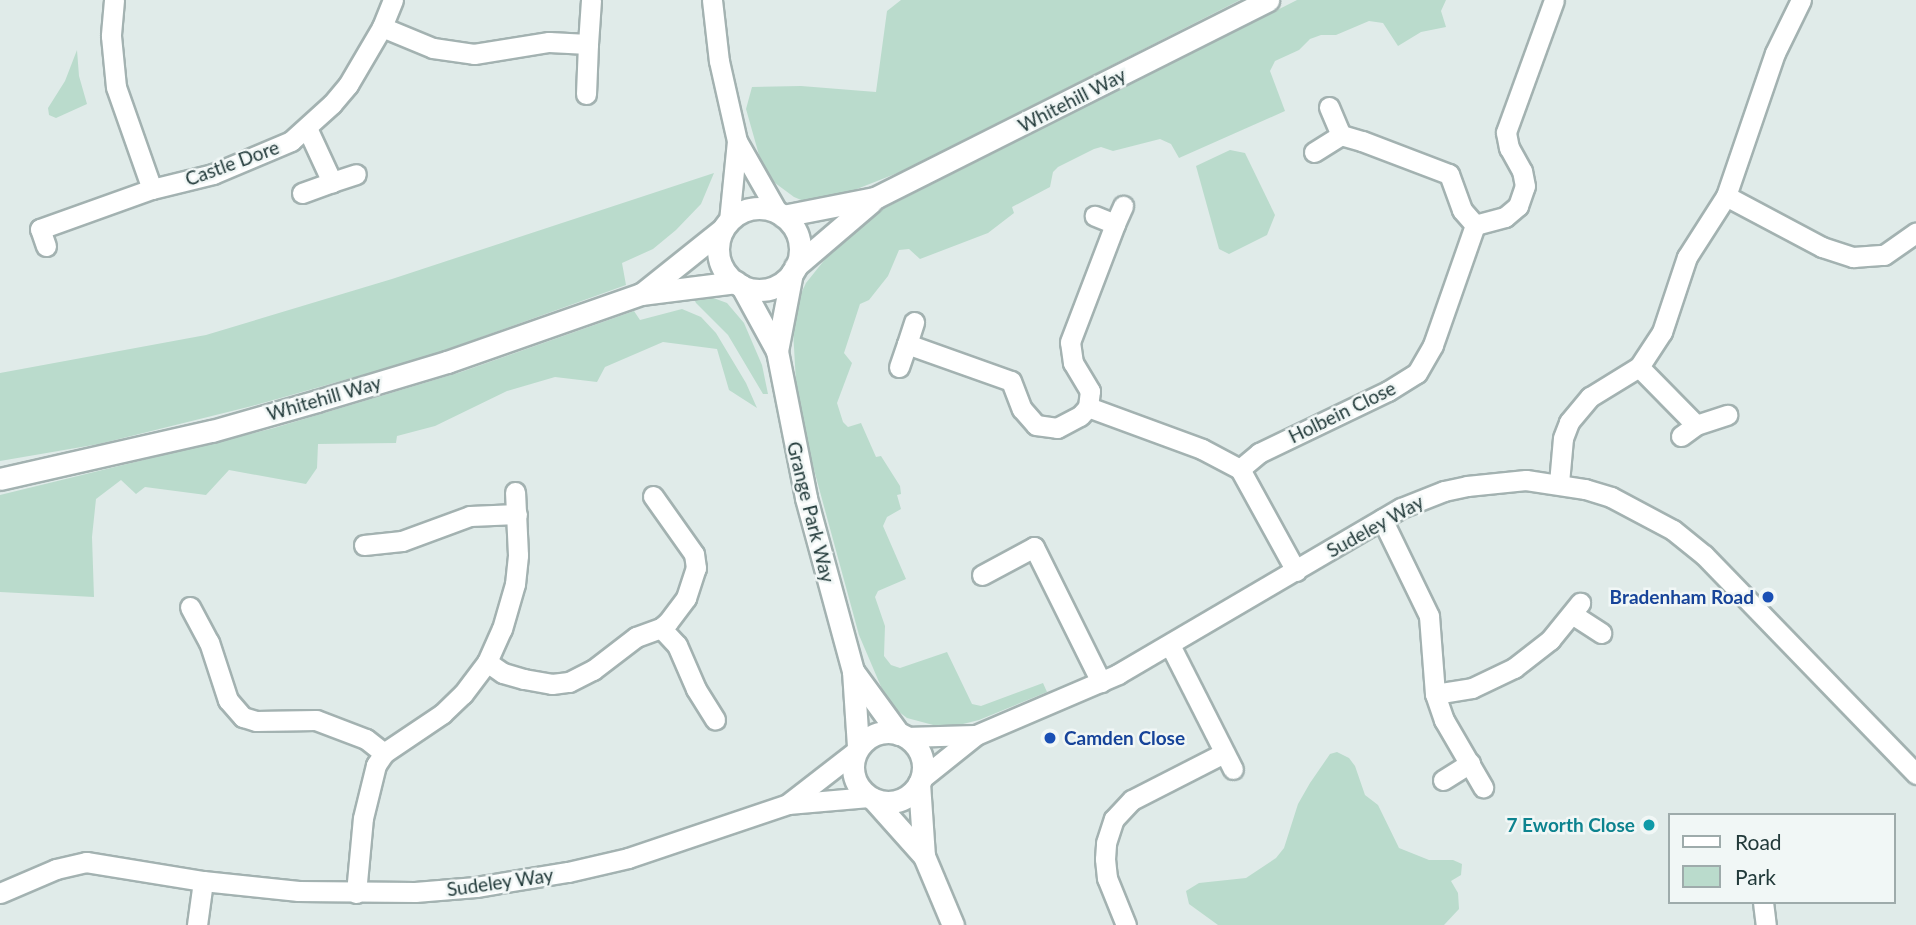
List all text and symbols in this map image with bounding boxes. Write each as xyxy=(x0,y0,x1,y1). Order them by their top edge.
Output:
street label: Whitehill Way xyxy=(1014,63,1130,137)
street label: Castle Dore xyxy=(182,135,282,191)
street label: Whitehill Way xyxy=(264,371,384,425)
street label: Holbein Close xyxy=(1285,376,1399,448)
street label: Grange Park Way xyxy=(782,439,840,585)
street label: Sudeley Way xyxy=(1322,490,1428,562)
place label: Bradenham Road xyxy=(1610,586,1754,608)
marker: Bradenham Road xyxy=(1760,589,1776,605)
place label: Camden Close xyxy=(1064,727,1185,749)
marker: Camden Close xyxy=(1042,730,1058,746)
legend xyxy=(1668,813,1895,904)
place label: 7 Eworth Close xyxy=(1506,814,1635,836)
marker: 7 Eworth Close xyxy=(1641,817,1657,833)
text: Road xyxy=(1735,829,1782,854)
street label: Sudeley Way xyxy=(445,863,555,901)
text: Park xyxy=(1735,864,1776,889)

